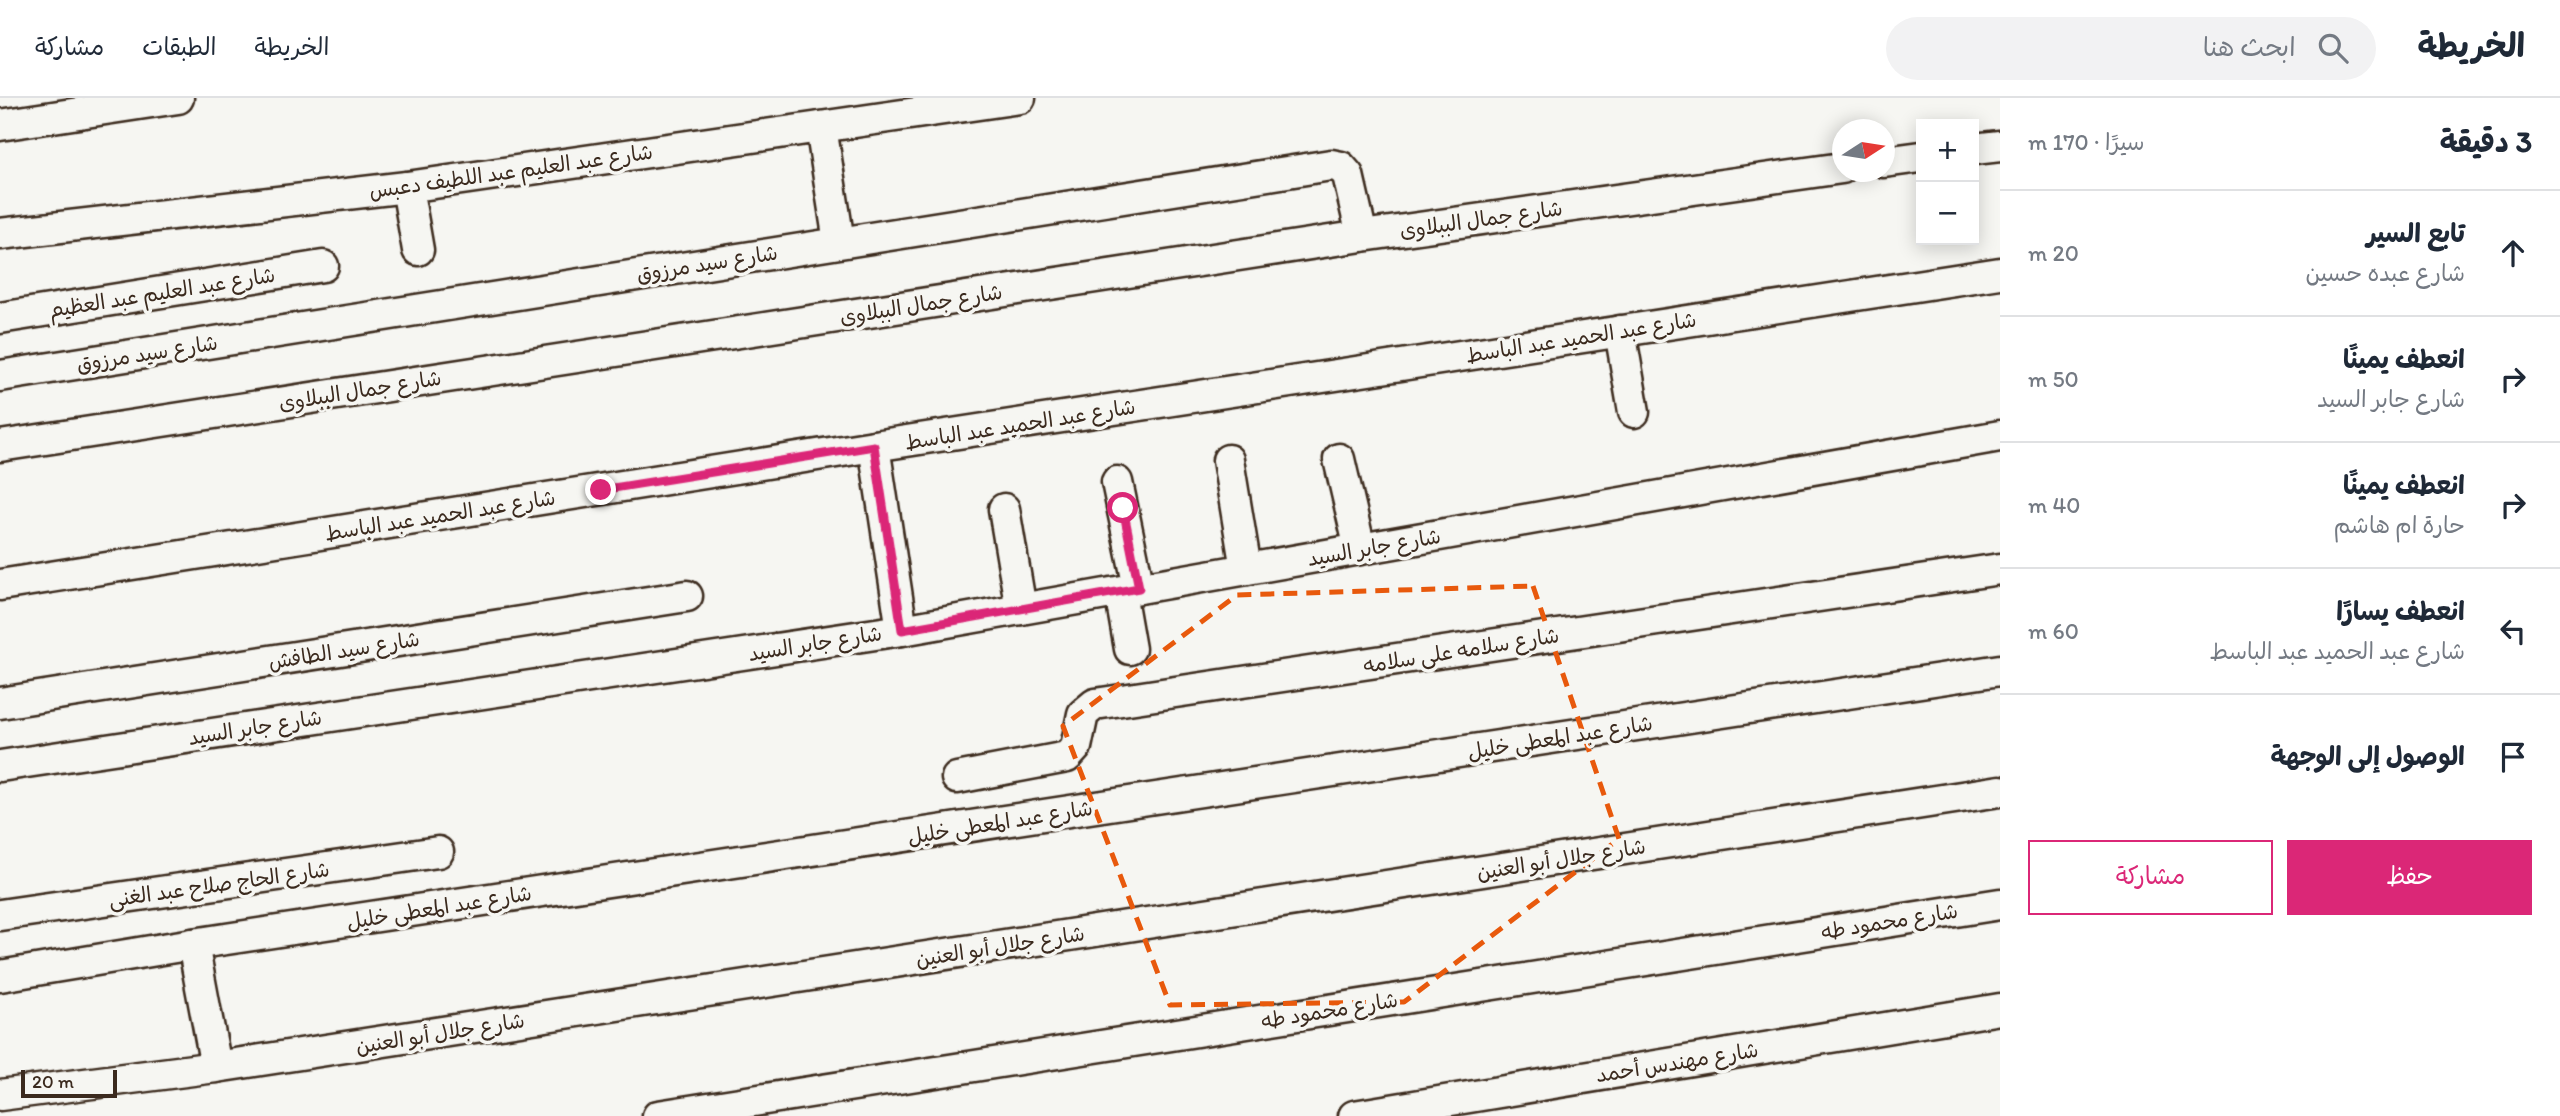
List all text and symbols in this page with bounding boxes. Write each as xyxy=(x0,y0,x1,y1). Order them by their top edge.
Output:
search box xyxy=(1886,17,2376,80)
text: الخريطة xyxy=(2418,26,2525,65)
icon: search xyxy=(2314,29,2352,67)
text: ابحث هنا xyxy=(2203,31,2296,63)
text: مشاركة xyxy=(35,32,104,61)
text: الطبقات xyxy=(142,32,217,61)
text: الخريطة xyxy=(255,32,329,61)
north arrow xyxy=(1832,119,1895,182)
map controls xyxy=(1916,119,1979,245)
button: + xyxy=(1916,119,1979,182)
text: 3 دقيقة xyxy=(2440,123,2532,160)
text: سيرًا · 170 m xyxy=(2028,128,2145,156)
street label: شارع عبد العليم عبد اللطيف دعبس xyxy=(368,139,655,207)
button: − xyxy=(1916,182,1979,245)
street label: شارع جمال الببلاوى xyxy=(1398,195,1564,246)
text: تابع السير xyxy=(2367,217,2465,249)
icon: ahead xyxy=(2494,234,2532,272)
street label: شارع سيد مرزوق xyxy=(635,239,780,289)
text: 20 m xyxy=(2028,239,2079,267)
text: شارع عبده حسين xyxy=(2305,259,2465,287)
street label: شارع عبد العليم عبد العظيم xyxy=(47,262,278,326)
street label: شارع جمال الببلاوى xyxy=(838,279,1004,332)
street label: شارع عبد الحميد عبد الباسط xyxy=(1464,306,1699,371)
street label: شارع سيد مرزوق xyxy=(75,329,220,379)
text: انعطف يمينًا xyxy=(2343,343,2465,375)
icon: right xyxy=(2494,360,2532,398)
street label: شارع جمال الببلاوى xyxy=(277,365,443,418)
text: 50 m xyxy=(2028,365,2079,393)
text: شارع جابر السيد xyxy=(2317,385,2465,413)
street label: شارع عبد الحميد عبد الباسط xyxy=(903,393,1138,458)
text: انعطف يمينًا xyxy=(2343,469,2465,501)
route end xyxy=(585,474,616,505)
street label: شارع عبد الحميد عبد الباسط xyxy=(323,484,558,549)
icon: right xyxy=(2494,486,2532,524)
text: 40 m xyxy=(2028,491,2081,519)
route start xyxy=(1107,492,1138,523)
text: حارة ام هاشم xyxy=(2334,511,2465,539)
street label: شارع جابر السيد xyxy=(1305,523,1443,574)
text: انعطف يسارًا xyxy=(2336,595,2465,627)
icon: left xyxy=(2494,612,2532,650)
text: 60 m xyxy=(2028,617,2079,645)
street label: شارع جابر السيد xyxy=(746,620,884,669)
street label: شارع سلامه على سلامه xyxy=(1361,622,1561,681)
street label: شارع سيد الطافش xyxy=(267,626,422,677)
text: شارع عبد الحميد عبد الباسط xyxy=(2209,637,2465,665)
street label: شارع جابر السيد xyxy=(186,704,324,753)
street label: شارع عبد المعطى خليل xyxy=(1466,710,1655,767)
icon: arrive xyxy=(2494,738,2532,776)
text: الوصول إلى الوجهة xyxy=(2271,740,2465,772)
street label: شارع عبد المعطى خليل xyxy=(906,795,1095,852)
street label: شارع جلال أبو العنين xyxy=(1475,833,1648,888)
button: مشاركة xyxy=(2028,840,2273,915)
button: حفظ xyxy=(2287,840,2532,915)
street label: شارع الحاج صلاح عبد الغنى xyxy=(107,856,332,915)
street label: شارع عبد المعطى خليل xyxy=(345,880,534,937)
street label: شارع محمود طه xyxy=(1819,898,1960,947)
street label: شارع جلال أبو العنين xyxy=(914,920,1087,975)
street label: شارع محمود طه xyxy=(1259,987,1400,1036)
street label: شارع جلال أبو العنين xyxy=(354,1007,527,1062)
street label: شارع مهندس أحمد xyxy=(1594,1037,1761,1090)
scale bar xyxy=(21,1067,117,1099)
text: 20 m xyxy=(32,1070,74,1093)

